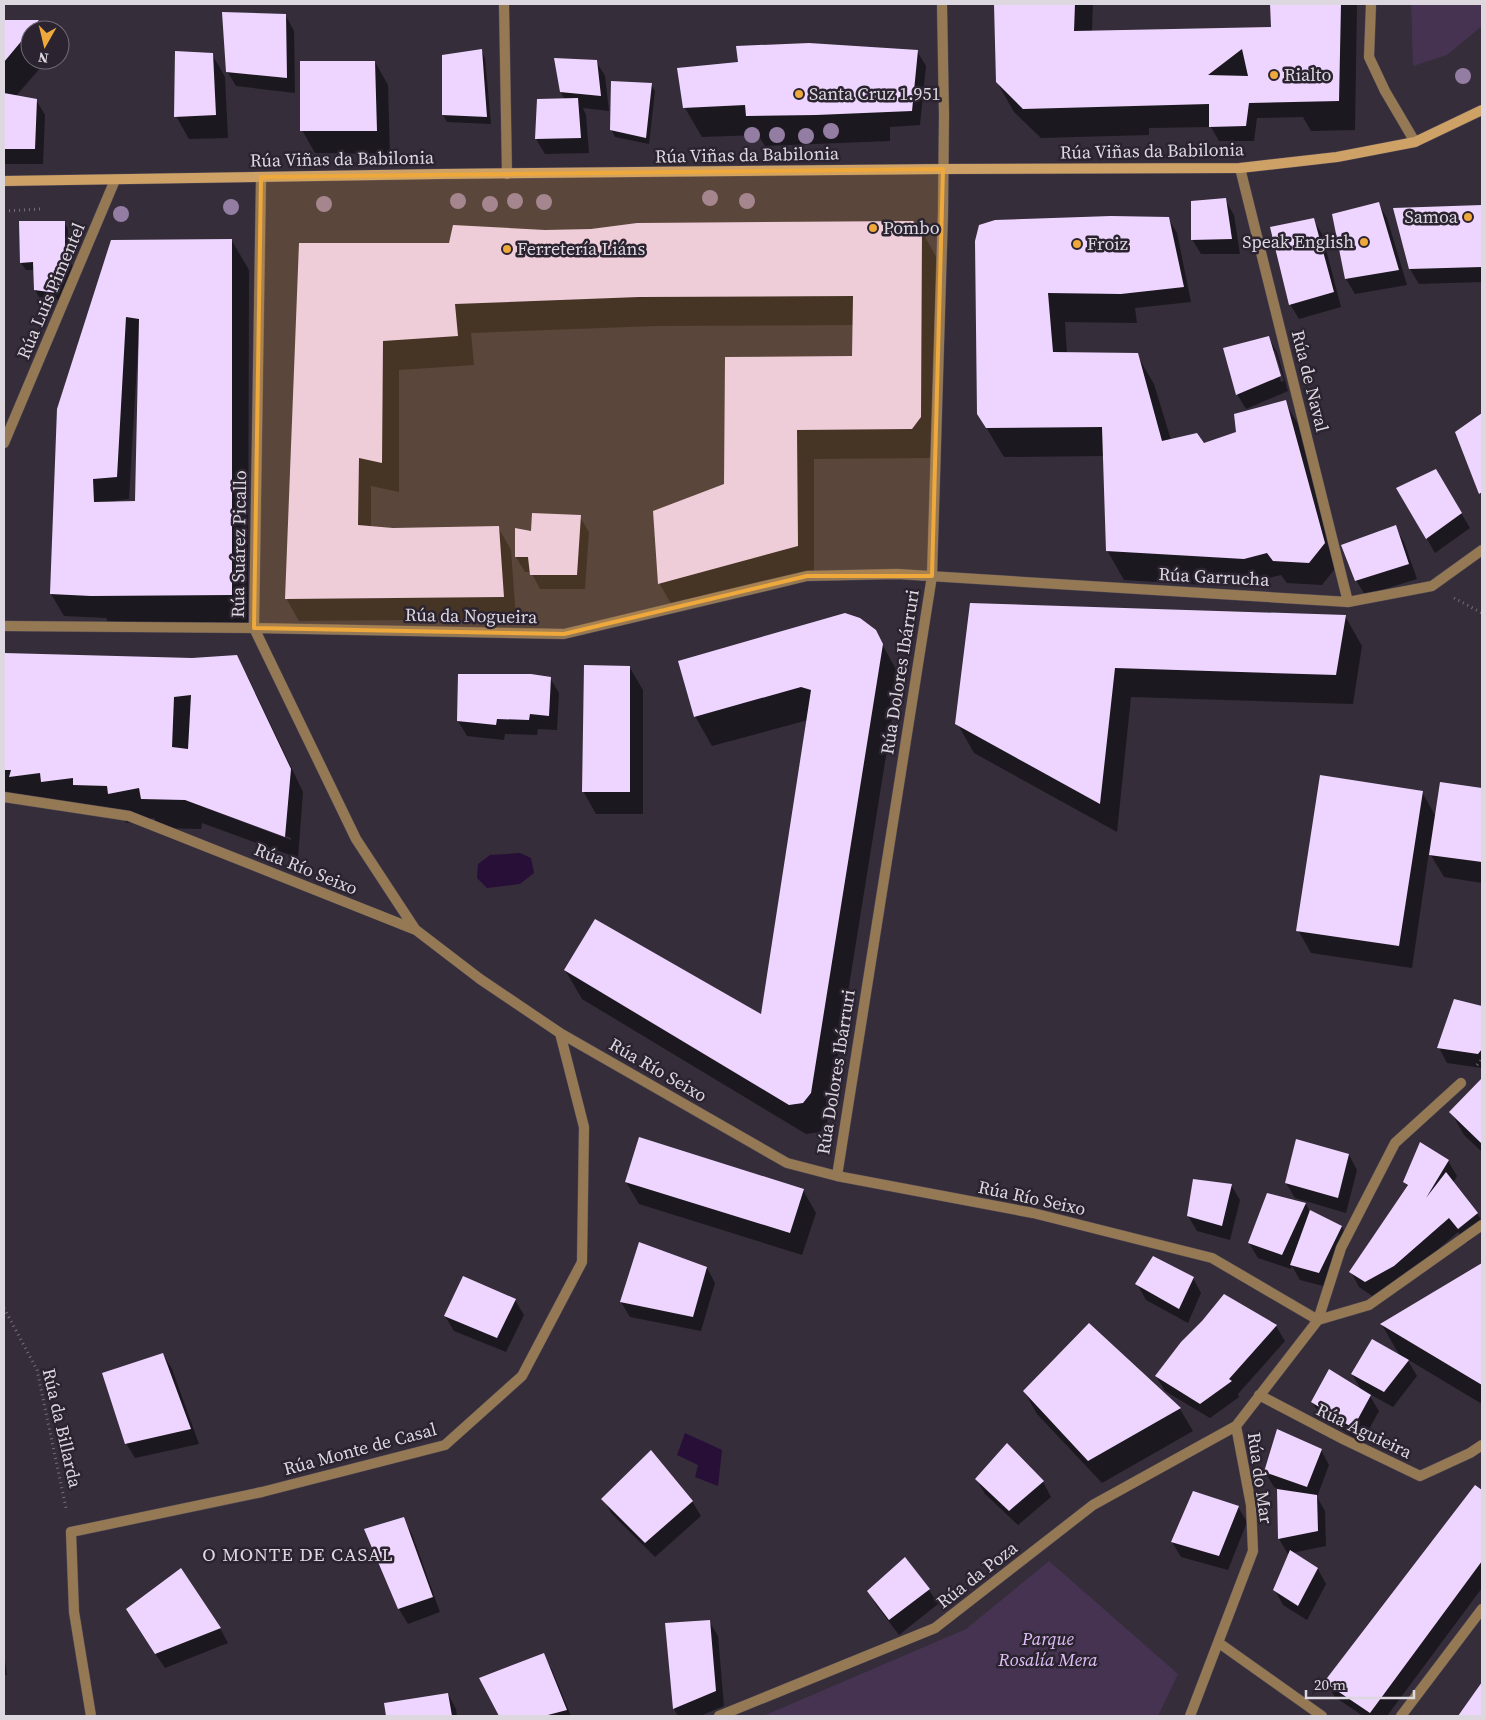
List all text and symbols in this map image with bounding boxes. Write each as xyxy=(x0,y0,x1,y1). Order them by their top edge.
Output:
north arrow xyxy=(20,20,70,70)
text: N xyxy=(37,47,50,68)
place label: Rialto xyxy=(1284,62,1331,87)
marker: Rialto xyxy=(1268,69,1280,81)
place label: Santa Cruz 1.951 xyxy=(809,81,941,106)
marker: Santa Cruz 1.951 xyxy=(793,88,805,100)
street label: Rúa Viñas da Babilonia xyxy=(1060,136,1245,165)
street label: Rúa Viñas da Babilonia xyxy=(655,140,840,169)
street label: Rúa Viñas da Babilonia xyxy=(250,144,435,173)
place label: Samoa xyxy=(1404,204,1459,229)
marker: Samoa xyxy=(1462,211,1474,223)
place label: Pombo xyxy=(883,215,940,240)
street label: Rúa Luis Pimentel xyxy=(10,219,91,363)
marker: Pombo xyxy=(867,222,879,234)
place label: Speak English xyxy=(1242,229,1354,254)
place label: Froiz xyxy=(1087,231,1128,256)
place label: Ferretería Liáns xyxy=(517,236,646,261)
marker: Speak English xyxy=(1358,236,1370,248)
marker: Froiz xyxy=(1071,238,1083,250)
marker: Ferretería Liáns xyxy=(501,243,513,255)
street label: Rúa de Naval xyxy=(1286,327,1335,434)
street label: Rúa Suárez Picallo xyxy=(225,470,252,618)
street label: Rúa Garrucha xyxy=(1158,561,1271,592)
street label: Rúa Dolores Ibárruri xyxy=(874,588,925,756)
street label: Rúa da Nogueira xyxy=(405,602,538,629)
street label: Rúa Río Seixo xyxy=(251,836,362,901)
street label: Rúa Dolores Ibárruri xyxy=(810,988,861,1156)
street label: Rúa Río Seixo xyxy=(605,1031,712,1108)
street label: Rúa Río Seixo xyxy=(976,1174,1088,1221)
street label: Rúa da Billarda xyxy=(37,1366,89,1491)
street label: Rúa Aguieira xyxy=(1312,1397,1417,1465)
street label: Rúa Monte de Casal xyxy=(281,1416,439,1481)
street label: Rúa do Mar xyxy=(1242,1431,1279,1526)
street label: Rúa da Poza xyxy=(931,1535,1023,1614)
district label: O MONTE DE CASAL xyxy=(202,1541,394,1567)
park label: Parque Rosalía Mera xyxy=(997,1626,1098,1672)
scale bar xyxy=(1306,1668,1414,1700)
text: 20 m xyxy=(1314,1674,1346,1695)

